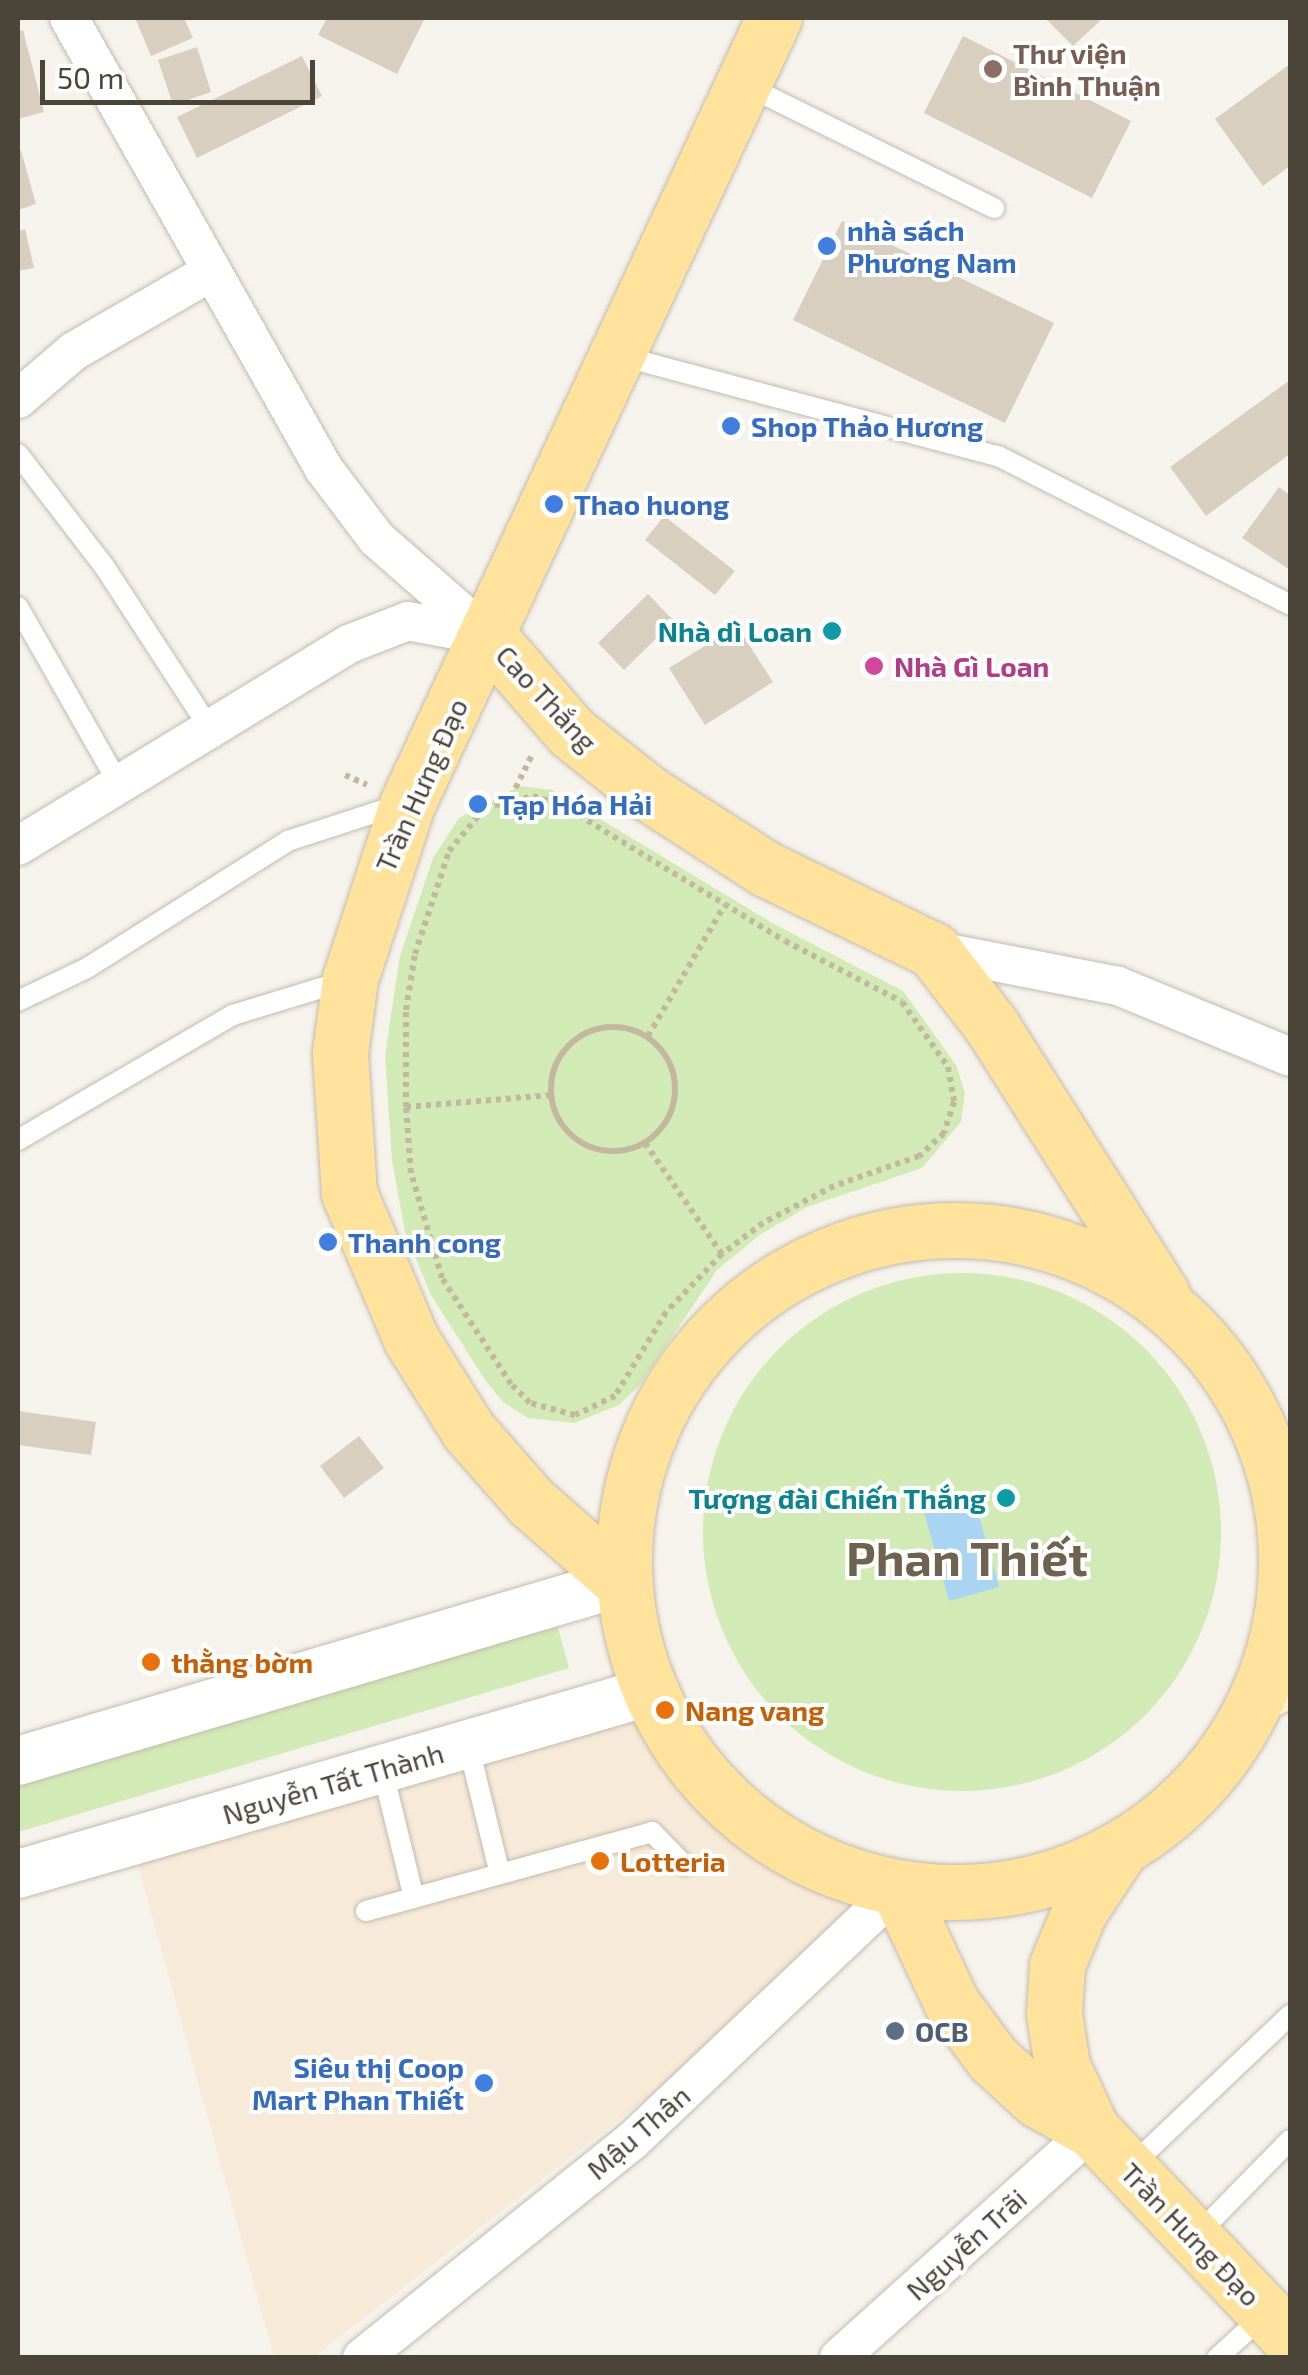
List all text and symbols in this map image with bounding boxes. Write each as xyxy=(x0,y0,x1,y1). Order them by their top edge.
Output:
place label: Thư viện Bình Thuận xyxy=(1013,36,1161,102)
scale bar xyxy=(45,40,320,102)
marker: Thư viện Bình Thuận xyxy=(982,58,1004,80)
text: 50 m xyxy=(57,59,124,95)
place label: nhà sách Phương Nam xyxy=(847,213,1017,279)
marker: nhà sách Phương Nam xyxy=(816,235,838,257)
place label: Shop Thảo Hương xyxy=(751,409,984,443)
marker: Shop Thảo Hương xyxy=(720,415,742,437)
place label: Thao huong xyxy=(574,487,729,521)
marker: Thao huong xyxy=(543,493,565,515)
place label: Nhà dì Loan xyxy=(658,614,812,648)
marker: Nhà dì Loan xyxy=(821,620,843,642)
street label: Cao Thắng xyxy=(489,638,605,758)
place label: Nhà Gì Loan xyxy=(894,649,1049,683)
marker: Nhà Gì Loan xyxy=(863,655,885,677)
street label: Trần Hưng Đạo xyxy=(368,693,474,877)
place label: Tạp Hóa Hải xyxy=(498,787,652,821)
marker: Tạp Hóa Hải xyxy=(467,793,489,815)
place label: Thanh cong xyxy=(348,1225,501,1259)
marker: Thanh cong xyxy=(317,1231,339,1253)
place label: Tượng đài Chiến Thắng xyxy=(688,1481,986,1515)
marker: Tượng đài Chiến Thắng xyxy=(995,1487,1017,1509)
district label: Phan Thiết xyxy=(846,1529,1088,1587)
place label: thằng bờm xyxy=(171,1645,313,1679)
marker: thằng bờm xyxy=(140,1651,162,1673)
place label: Nang vang xyxy=(685,1693,825,1727)
marker: Nang vang xyxy=(654,1699,676,1721)
street label: Nguyễn Tất Thành xyxy=(218,1735,448,1831)
place label: Lotteria xyxy=(620,1844,726,1878)
marker: Lotteria xyxy=(589,1850,611,1872)
place label: OCB xyxy=(915,2014,969,2048)
marker: OCB xyxy=(884,2020,906,2042)
place label: Siêu thị Coop Mart Phan Thiết xyxy=(251,2050,464,2116)
marker: Siêu thị Coop Mart Phan Thiết xyxy=(473,2072,495,2094)
street label: Mậu Thân xyxy=(579,2078,697,2186)
street label: Trần Hưng Đạo xyxy=(1114,2155,1268,2313)
street label: Nguyễn Trãi xyxy=(899,2181,1033,2307)

